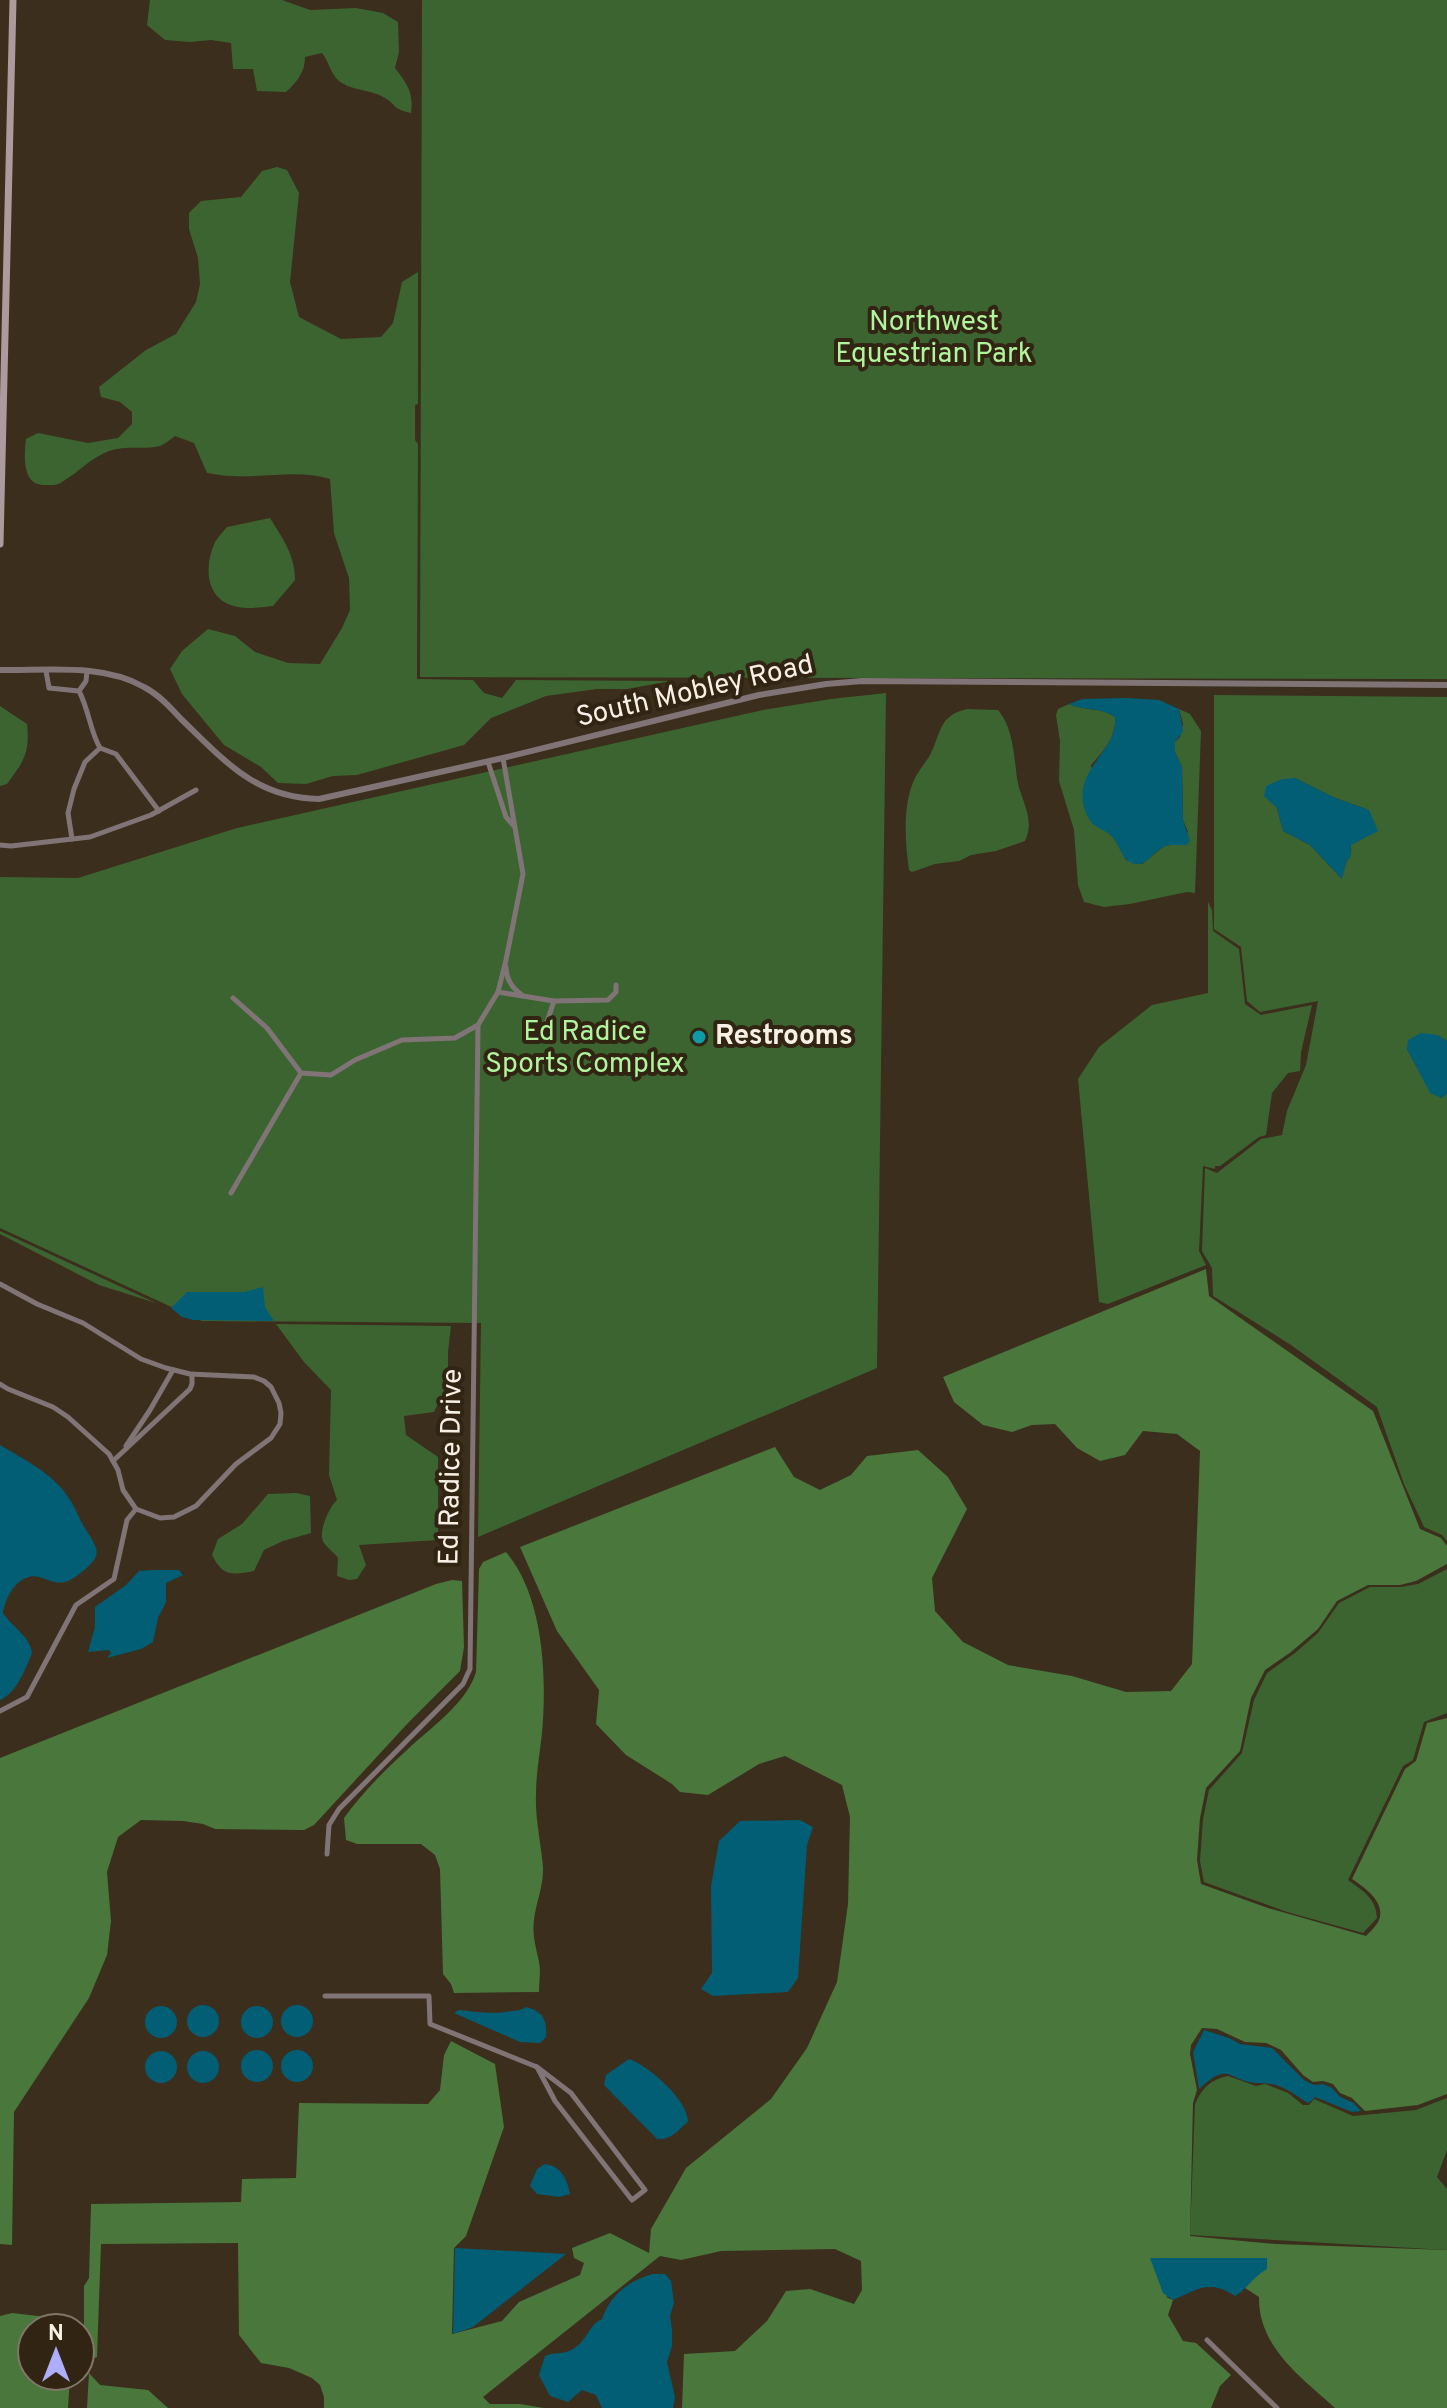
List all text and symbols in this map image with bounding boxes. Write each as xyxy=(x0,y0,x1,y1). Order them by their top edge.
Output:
park label: Northwest Equestrian Park xyxy=(835,305,1033,373)
street label: South Mobley Road xyxy=(573,647,817,737)
park label: Ed Radice Sports Complex xyxy=(485,1015,685,1083)
place label: Restrooms xyxy=(715,1019,853,1055)
marker: Restrooms xyxy=(690,1028,708,1046)
street label: Ed Radice Drive xyxy=(432,1368,472,1566)
north arrow xyxy=(16,2312,96,2392)
text: N xyxy=(48,2321,64,2348)

